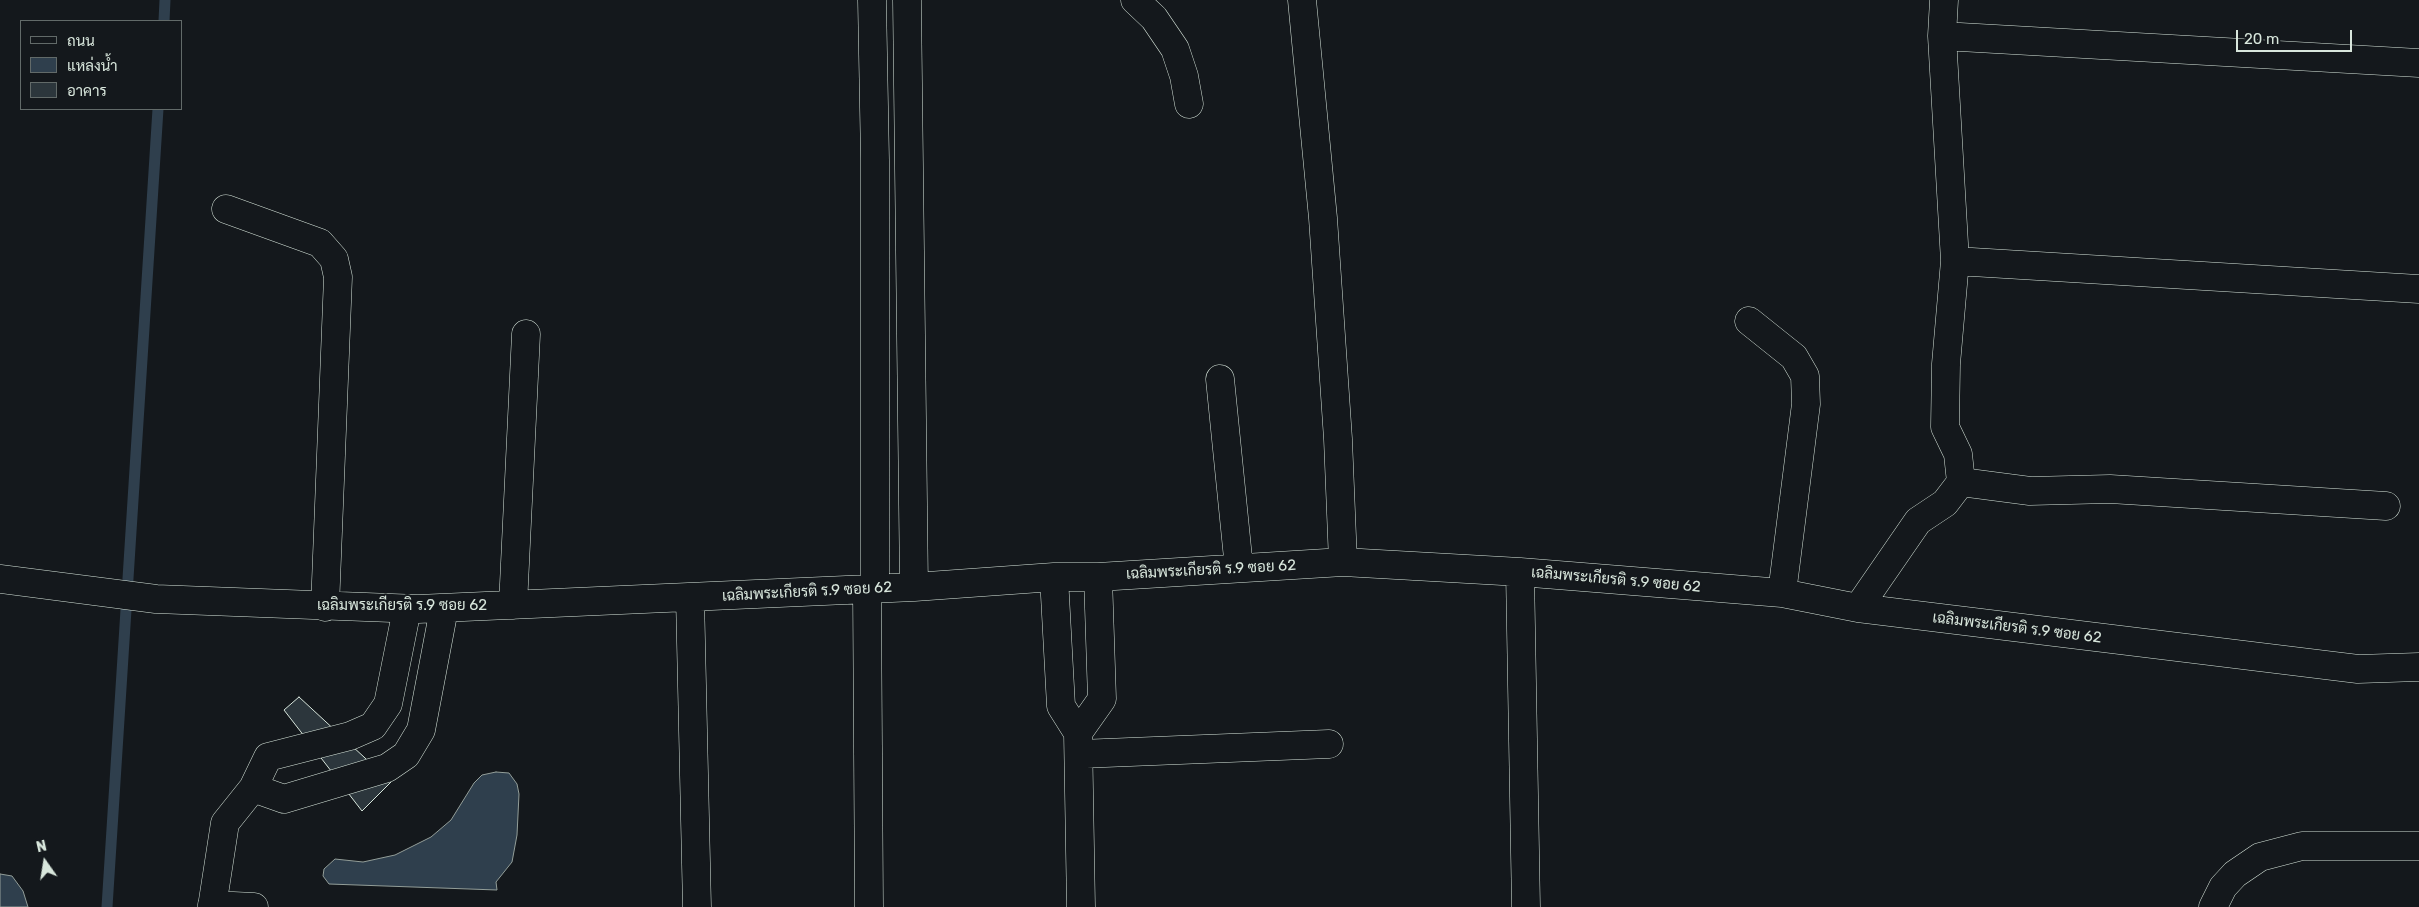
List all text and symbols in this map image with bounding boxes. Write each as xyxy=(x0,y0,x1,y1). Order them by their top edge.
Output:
legend xyxy=(20,20,182,110)
scale bar xyxy=(2239,20,2355,52)
text: 20 m xyxy=(2244,30,2279,48)
text: ถนน xyxy=(67,32,95,50)
text: แหล่งน้ำ xyxy=(67,57,118,75)
text: อาคาร xyxy=(67,82,107,100)
street label: เฉลิมพระเกียรติ ร.9 ซอย 62 xyxy=(1126,557,1296,583)
street label: เฉลิมพระเกียรติ ร.9 ซอย 62 xyxy=(1530,564,1702,596)
street label: เฉลิมพระเกียรติ ร.9 ซอย 62 xyxy=(722,579,892,605)
street label: เฉลิมพระเกียรติ ร.9 ซอย 62 xyxy=(317,597,487,615)
street label: เฉลิมพระเกียรติ ร.9 ซอย 62 xyxy=(1931,609,2103,647)
north arrow xyxy=(20,837,70,887)
text: N xyxy=(35,837,48,856)

